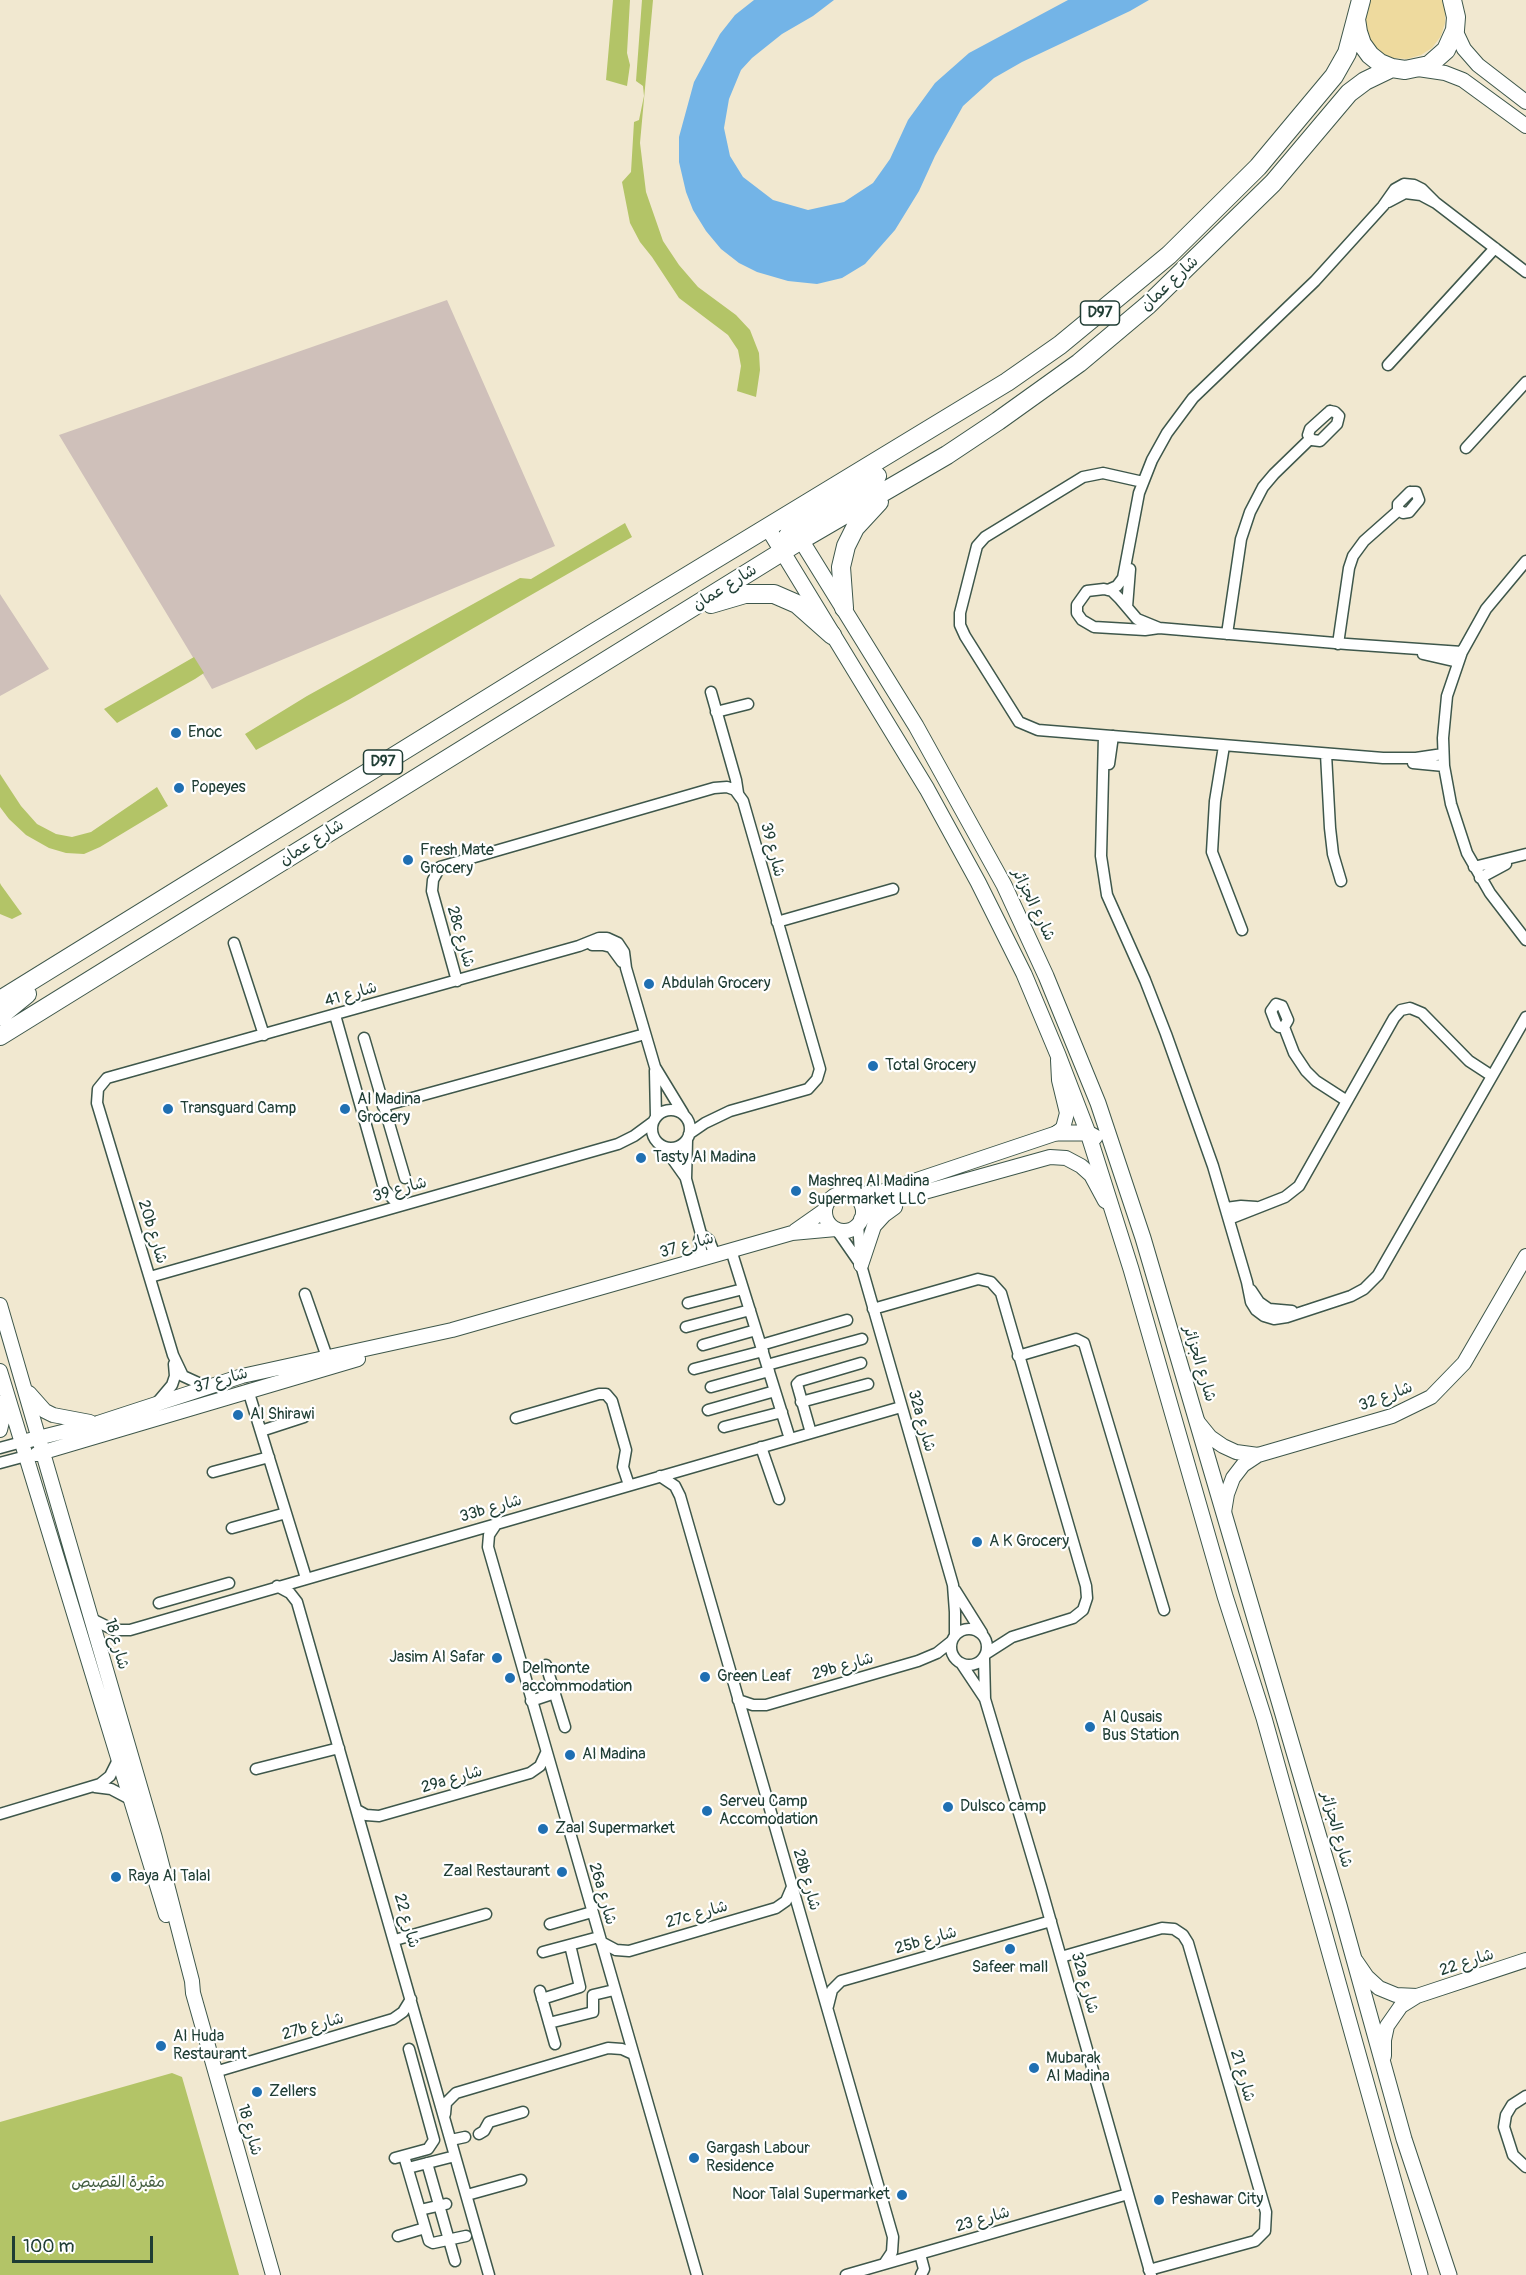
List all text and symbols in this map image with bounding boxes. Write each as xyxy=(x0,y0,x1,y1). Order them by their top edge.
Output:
street label: شارع عمان xyxy=(1137,252,1203,316)
road number: D97 xyxy=(1080,301,1120,325)
street label: شارع عمان xyxy=(689,561,761,615)
place label: Enoc xyxy=(188,723,222,743)
marker: Enoc xyxy=(169,726,183,740)
road number: D97 xyxy=(364,750,403,774)
place label: Popeyes xyxy=(191,778,246,798)
marker: Popeyes xyxy=(172,781,186,795)
street label: شارع عمان xyxy=(276,816,348,870)
street label: شارع 39 xyxy=(756,821,788,879)
place label: Fresh Mate Grocery xyxy=(420,841,494,879)
marker: Fresh Mate Grocery xyxy=(401,853,415,867)
street label: شارع الجزائر xyxy=(1007,866,1059,944)
street label: 28c شارع xyxy=(442,904,478,970)
place label: Abdulah Grocery xyxy=(661,974,771,994)
marker: Abdulah Grocery xyxy=(642,977,656,991)
street label: شارع 41 xyxy=(323,978,379,1012)
place label: Total Grocery xyxy=(885,1056,976,1076)
marker: Total Grocery xyxy=(866,1059,880,1073)
place label: Al Madina Grocery xyxy=(357,1090,421,1128)
place label: Transguard Camp xyxy=(180,1099,296,1119)
marker: Transguard Camp xyxy=(161,1102,175,1116)
marker: Al Madina Grocery xyxy=(338,1102,352,1116)
place label: Tasty Al Madina xyxy=(653,1148,756,1168)
marker: Tasty Al Madina xyxy=(634,1151,648,1165)
place label: Mashreq Al Madina Supermarket LLC xyxy=(808,1172,930,1210)
street label: شارع 39 xyxy=(371,1173,429,1207)
marker: Mashreq Al Madina Supermarket LLC xyxy=(789,1184,803,1198)
street label: 20b شارع xyxy=(133,1198,171,1266)
street label: شارع 37 xyxy=(658,1229,716,1263)
street label: شارع الجزائر xyxy=(1178,1324,1220,1404)
street label: شارع 37 xyxy=(192,1364,250,1398)
street label: شارع 32 xyxy=(1356,1378,1416,1416)
street label: 32a شارع xyxy=(903,1388,939,1454)
place label: Al Shirawi xyxy=(250,1405,314,1425)
marker: Al Shirawi xyxy=(231,1408,245,1422)
street label: 33b شارع xyxy=(458,1491,524,1527)
place label: A K Grocery xyxy=(989,1532,1069,1552)
marker: A K Grocery xyxy=(970,1535,984,1549)
street label: شارع 18 xyxy=(100,1616,132,1672)
place label: Jasim Al Safar xyxy=(389,1648,485,1668)
street label: 29b شارع xyxy=(810,1649,876,1685)
marker: Jasim Al Safar xyxy=(490,1651,504,1665)
place label: Delmonte accommodation xyxy=(522,1659,632,1697)
place label: Green Leaf xyxy=(717,1667,792,1687)
marker: Green Leaf xyxy=(698,1670,712,1684)
marker: Delmonte accommodation xyxy=(503,1671,517,1685)
place label: Al Qusais Bus Station xyxy=(1102,1708,1179,1746)
marker: Al Qusais Bus Station xyxy=(1083,1720,1097,1734)
place label: Al Madina xyxy=(582,1745,646,1765)
marker: Al Madina xyxy=(563,1748,577,1762)
street label: 29a شارع xyxy=(419,1762,485,1798)
street label: شارع الجزائر xyxy=(1316,1790,1356,1870)
place label: Serveu Camp Accomodation xyxy=(719,1792,818,1830)
place label: Dulsco camp xyxy=(960,1797,1046,1817)
marker: Dulsco camp xyxy=(941,1800,955,1814)
marker: Serveu Camp Accomodation xyxy=(700,1804,714,1818)
place label: Zaal Supermarket xyxy=(555,1819,675,1839)
marker: Zaal Supermarket xyxy=(536,1822,550,1836)
street label: 28b شارع xyxy=(788,1847,824,1913)
street label: 26a شارع xyxy=(584,1861,620,1927)
place label: Zaal Restaurant xyxy=(443,1862,550,1882)
marker: Zaal Restaurant xyxy=(555,1865,569,1879)
place label: Raya Al Talal xyxy=(128,1867,211,1887)
marker: Raya Al Talal xyxy=(109,1870,123,1884)
street label: شارع 22 xyxy=(389,1891,423,1951)
street label: 27c شارع xyxy=(664,1897,730,1933)
street label: 25b شارع xyxy=(893,1923,959,1959)
marker: Safeer mall xyxy=(1003,1942,1017,1956)
street label: شارع 22 xyxy=(1437,1945,1497,1981)
street label: 32a شارع xyxy=(1066,1950,1102,2016)
place label: Safeer mall xyxy=(972,1958,1048,1978)
street label: 27b شارع xyxy=(280,2009,346,2045)
place label: Al Huda Restaurant xyxy=(173,2027,247,2065)
marker: Al Huda Restaurant xyxy=(154,2039,168,2053)
street label: شارع 21 xyxy=(1225,2048,1259,2104)
place label: Mubarak Al Madina xyxy=(1046,2049,1110,2087)
marker: Mubarak Al Madina xyxy=(1027,2061,1041,2075)
place label: Zellers xyxy=(269,2082,316,2102)
marker: Zellers xyxy=(250,2085,264,2099)
street label: شارع 18 xyxy=(233,2102,265,2158)
place label: Gargash Labour Residence xyxy=(706,2139,810,2177)
marker: Gargash Labour Residence xyxy=(687,2151,701,2165)
park label: مقبرة القصيص xyxy=(71,2173,165,2193)
place label: Noor Talal Supermarket xyxy=(732,2185,890,2205)
marker: Noor Talal Supermarket xyxy=(895,2188,909,2202)
place label: Peshawar City xyxy=(1171,2190,1263,2210)
marker: Peshawar City xyxy=(1152,2193,1166,2207)
street label: شارع 23 xyxy=(954,2203,1012,2237)
scale bar xyxy=(15,2224,156,2262)
text: 100 m xyxy=(23,2235,75,2258)

